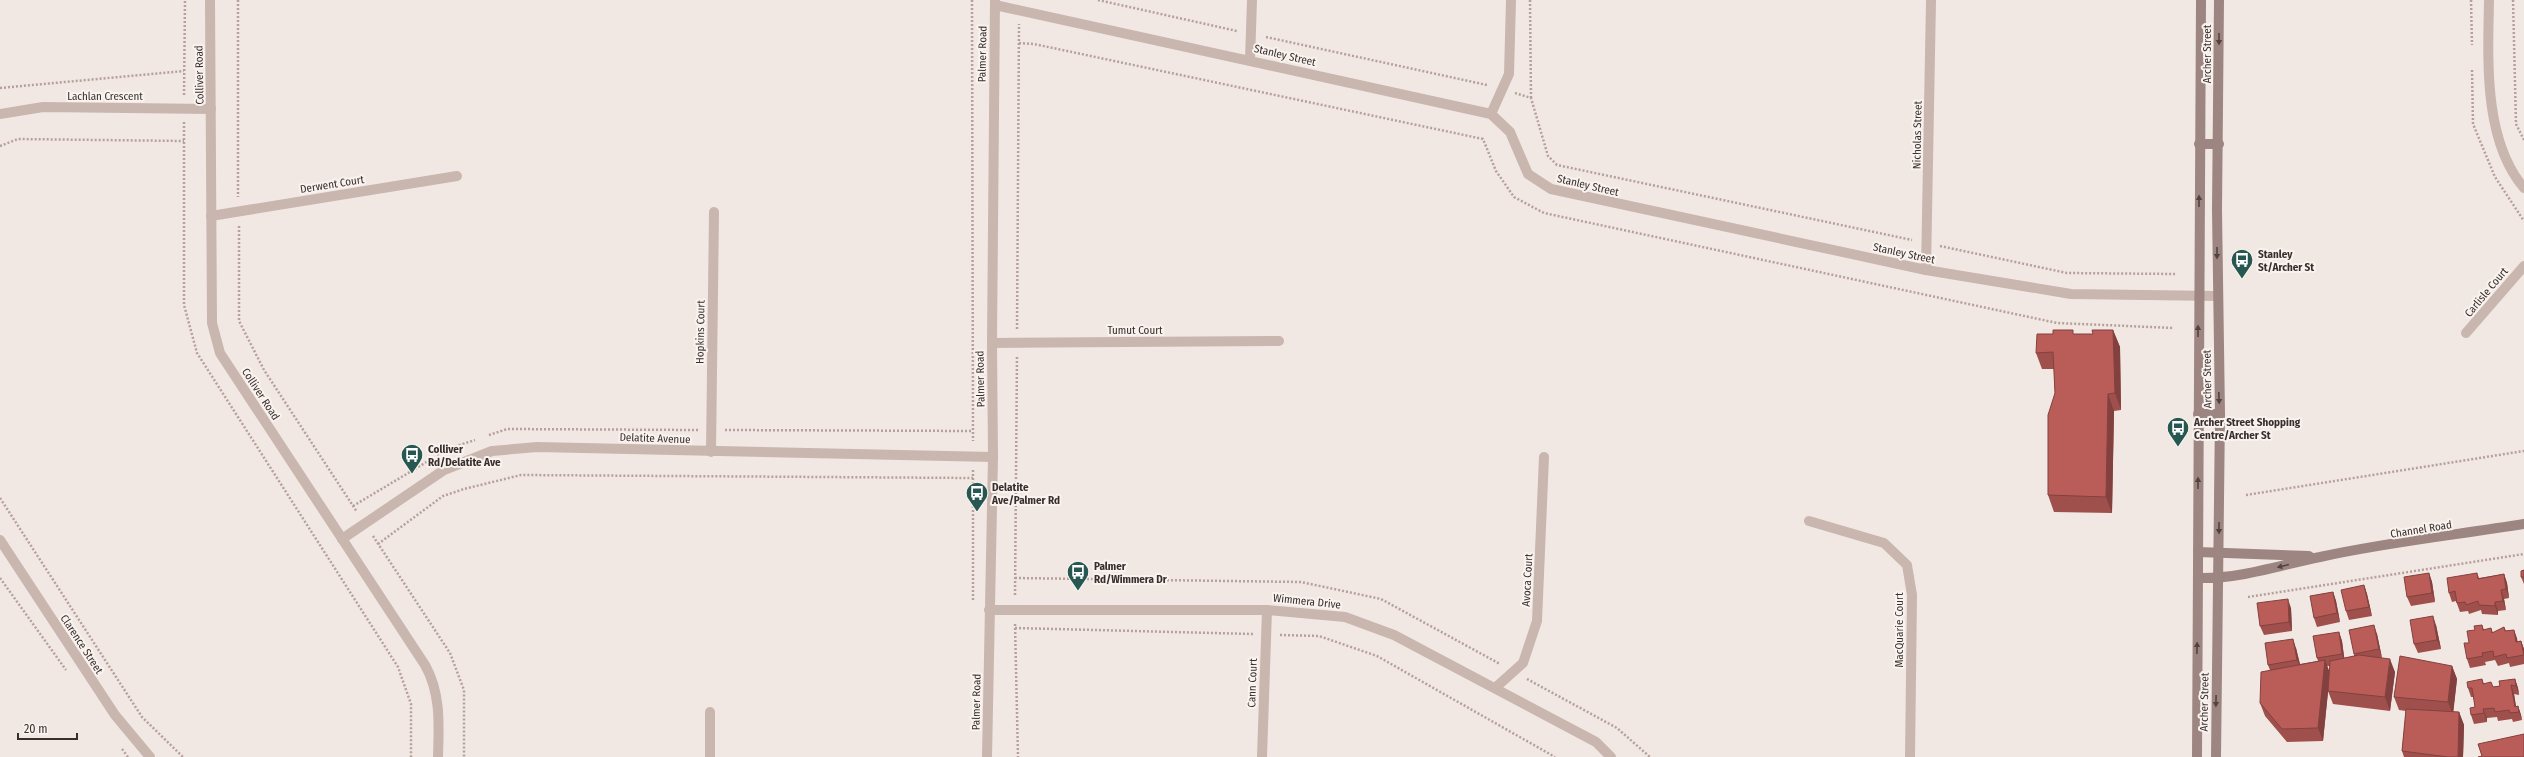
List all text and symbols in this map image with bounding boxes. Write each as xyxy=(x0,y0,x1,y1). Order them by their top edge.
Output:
street label: Archer Street xyxy=(2201,24,2214,83)
street label: Palmer Road xyxy=(976,26,989,82)
one-way arrow xyxy=(2216,33,2222,46)
street label: Stanley Street xyxy=(1253,42,1317,69)
street label: Colliver Road xyxy=(192,45,207,105)
street label: Lachlan Crescent xyxy=(67,90,143,103)
street label: Nicholas Street xyxy=(1910,100,1925,169)
street label: Stanley Street xyxy=(1556,172,1620,199)
street label: Derwent Court xyxy=(299,173,365,196)
one-way arrow xyxy=(2196,194,2202,207)
street label: Stanley Street xyxy=(1872,241,1936,266)
one-way arrow xyxy=(2214,247,2220,260)
bus stop icon: Stanley St/Archer St xyxy=(2229,247,2255,280)
place label: Stanley St/Archer St xyxy=(2258,248,2314,274)
street label: Carlisle Court xyxy=(2462,265,2511,320)
street label: Hopkins Court xyxy=(693,300,708,364)
street label: Tumut Court xyxy=(1107,324,1163,337)
one-way arrow xyxy=(2195,324,2201,337)
street label: Archer Street xyxy=(2200,349,2215,408)
street label: Palmer Road xyxy=(974,351,987,407)
street label: Colliver Road xyxy=(239,366,282,423)
one-way arrow xyxy=(2216,392,2222,405)
bus stop icon: Archer Street Shopping Centre/Archer St xyxy=(2165,415,2191,448)
place label: Archer Street Shopping Centre/Archer St xyxy=(2193,416,2301,442)
street label: Delatite Avenue xyxy=(619,431,691,446)
bus stop icon: Colliver Rd/Delatite Ave xyxy=(399,442,425,475)
place label: Colliver Rd/Delatite Ave xyxy=(428,443,501,469)
one-way arrow xyxy=(2195,476,2201,489)
bus stop icon: Delatite Ave/Palmer Rd xyxy=(964,480,990,513)
place label: Delatite Ave/Palmer Rd xyxy=(991,481,1060,507)
street label: Channel Road xyxy=(2389,518,2453,541)
one-way arrow xyxy=(2216,522,2222,535)
street label: Avoca Court xyxy=(1520,553,1535,607)
bus stop icon: Palmer Rd/Wimmera Dr xyxy=(1065,559,1091,592)
place label: Palmer Rd/Wimmera Dr xyxy=(1094,560,1168,586)
one-way arrow xyxy=(2277,563,2290,569)
street label: Wimmera Drive xyxy=(1272,591,1342,612)
street label: MacQuarie Court xyxy=(1893,592,1906,667)
street label: Clarence Street xyxy=(58,612,106,677)
one-way arrow xyxy=(2194,641,2200,654)
street label: Cann Court xyxy=(1245,658,1260,708)
street label: Archer Street xyxy=(2197,672,2212,731)
street label: Palmer Road xyxy=(970,674,983,730)
one-way arrow xyxy=(2213,695,2219,708)
scale bar xyxy=(18,715,77,741)
text: 20 m xyxy=(24,722,48,736)

